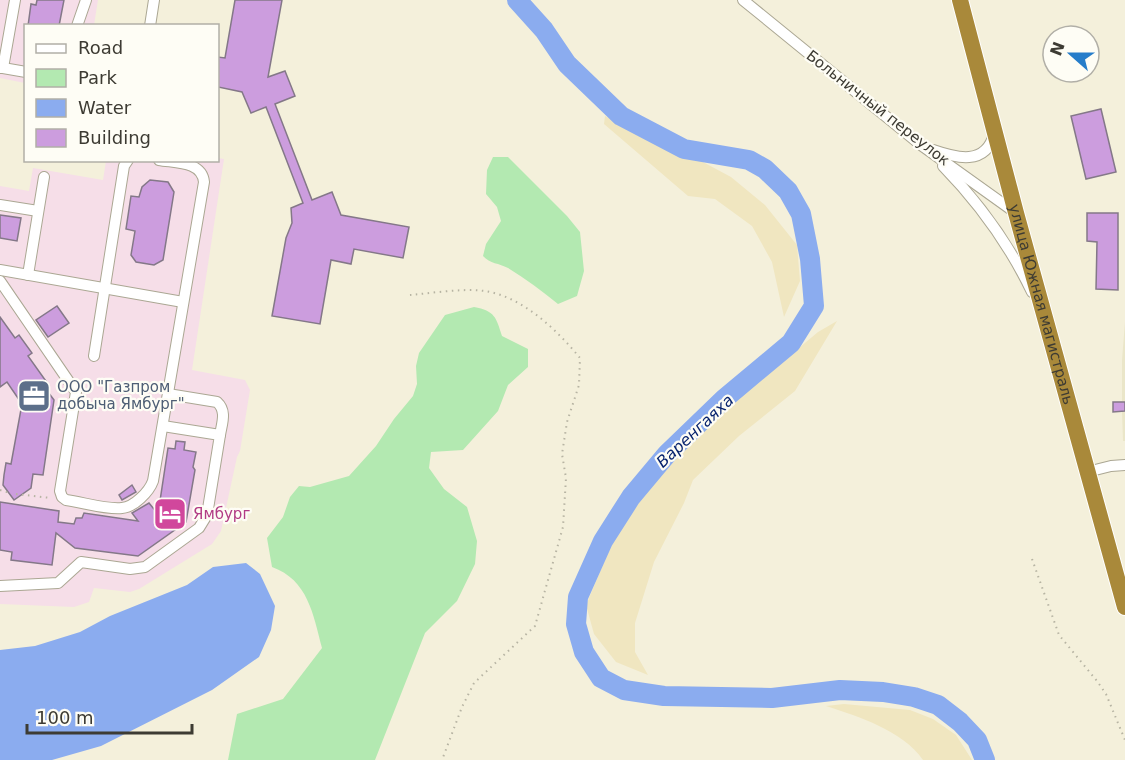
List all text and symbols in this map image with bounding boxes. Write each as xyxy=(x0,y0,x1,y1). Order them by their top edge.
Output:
legend xyxy=(24,24,219,162)
north arrow xyxy=(1041,24,1101,84)
text: Road xyxy=(78,37,123,58)
text: N xyxy=(1046,39,1069,58)
street label: Больничный переулок xyxy=(803,46,953,170)
text: Park xyxy=(78,67,117,88)
text: Water xyxy=(78,97,132,118)
text: Building xyxy=(78,127,151,148)
street label: улица Южная магистраль xyxy=(1005,202,1078,407)
office icon: ООО "Газпром добыча Ямбург" xyxy=(16,378,52,414)
place label: ООО "Газпром добыча Ямбург" xyxy=(57,378,185,413)
water label: Варенгаяха xyxy=(653,391,737,471)
hotel icon: Ямбург xyxy=(152,496,188,532)
place label: Ямбург xyxy=(193,505,250,523)
scale bar xyxy=(27,697,192,735)
text: 100 m xyxy=(36,707,94,728)

